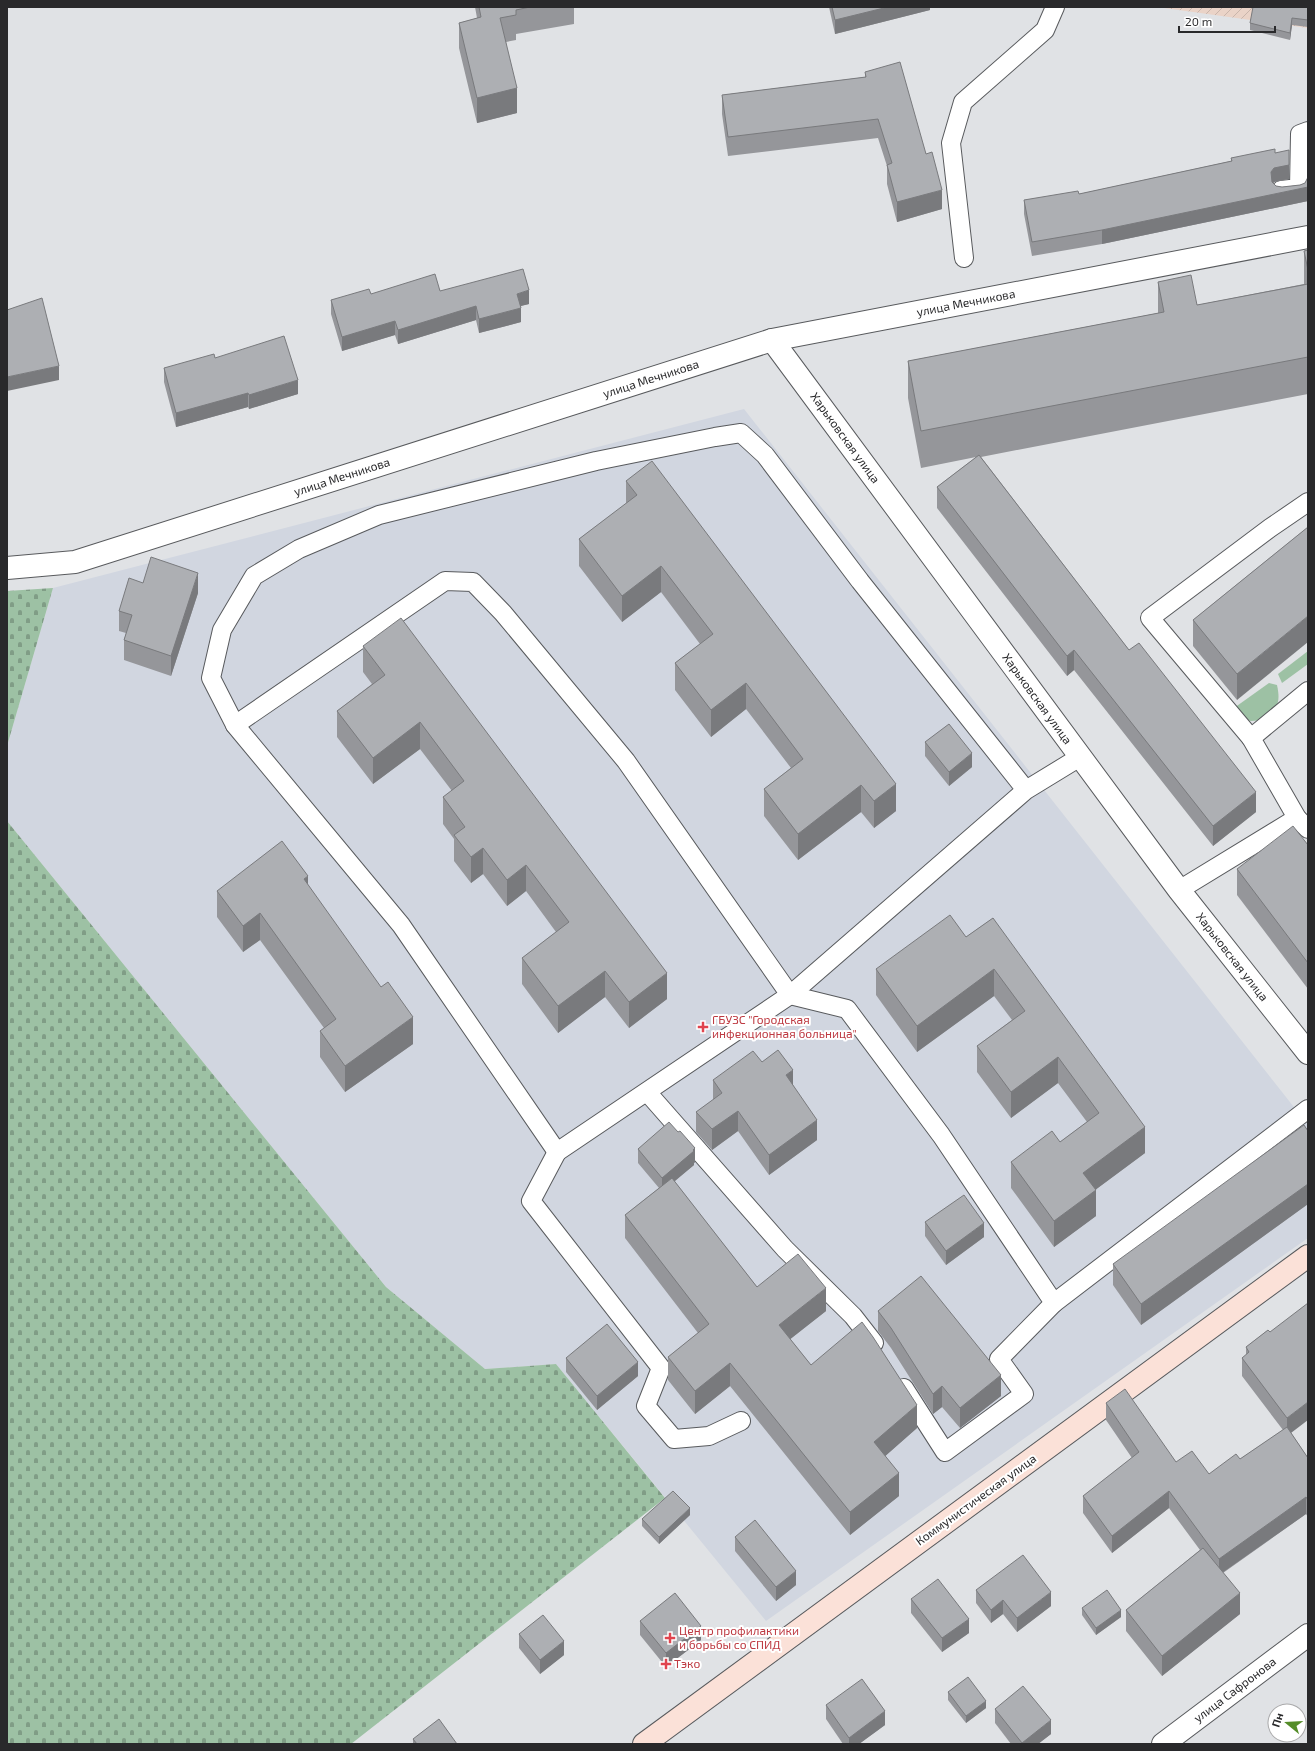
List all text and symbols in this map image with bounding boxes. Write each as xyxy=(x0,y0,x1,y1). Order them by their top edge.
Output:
scale bar xyxy=(1179,8,1275,34)
text: 20 m xyxy=(1185,14,1212,28)
street label: улица Мечникова xyxy=(915,286,1016,319)
street label: улица Мечникова xyxy=(601,356,701,401)
street label: Харьковская улица xyxy=(807,389,883,486)
street label: улица Мечникова xyxy=(292,454,392,499)
street label: Харьковская улица xyxy=(999,650,1075,747)
street label: Харьковская улица xyxy=(1193,909,1272,1004)
place label: ГБУЗС "Городская инфекционная больница" xyxy=(712,1012,857,1040)
marker: ГБУЗС "Городская инфекционная больница" xyxy=(697,1021,709,1033)
street label: Коммунистическая улица xyxy=(912,1451,1039,1548)
place label: Центр профилактики и борьбы со СПИД xyxy=(679,1623,799,1651)
marker: Центр профилактики и борьбы со СПИД xyxy=(664,1632,676,1644)
street label: улица Сафронова xyxy=(1191,1654,1279,1725)
place label: Тэко xyxy=(674,1656,700,1670)
marker: Тэко xyxy=(661,1659,671,1669)
north arrow xyxy=(1267,1703,1307,1743)
text: Пн xyxy=(1269,1711,1285,1729)

